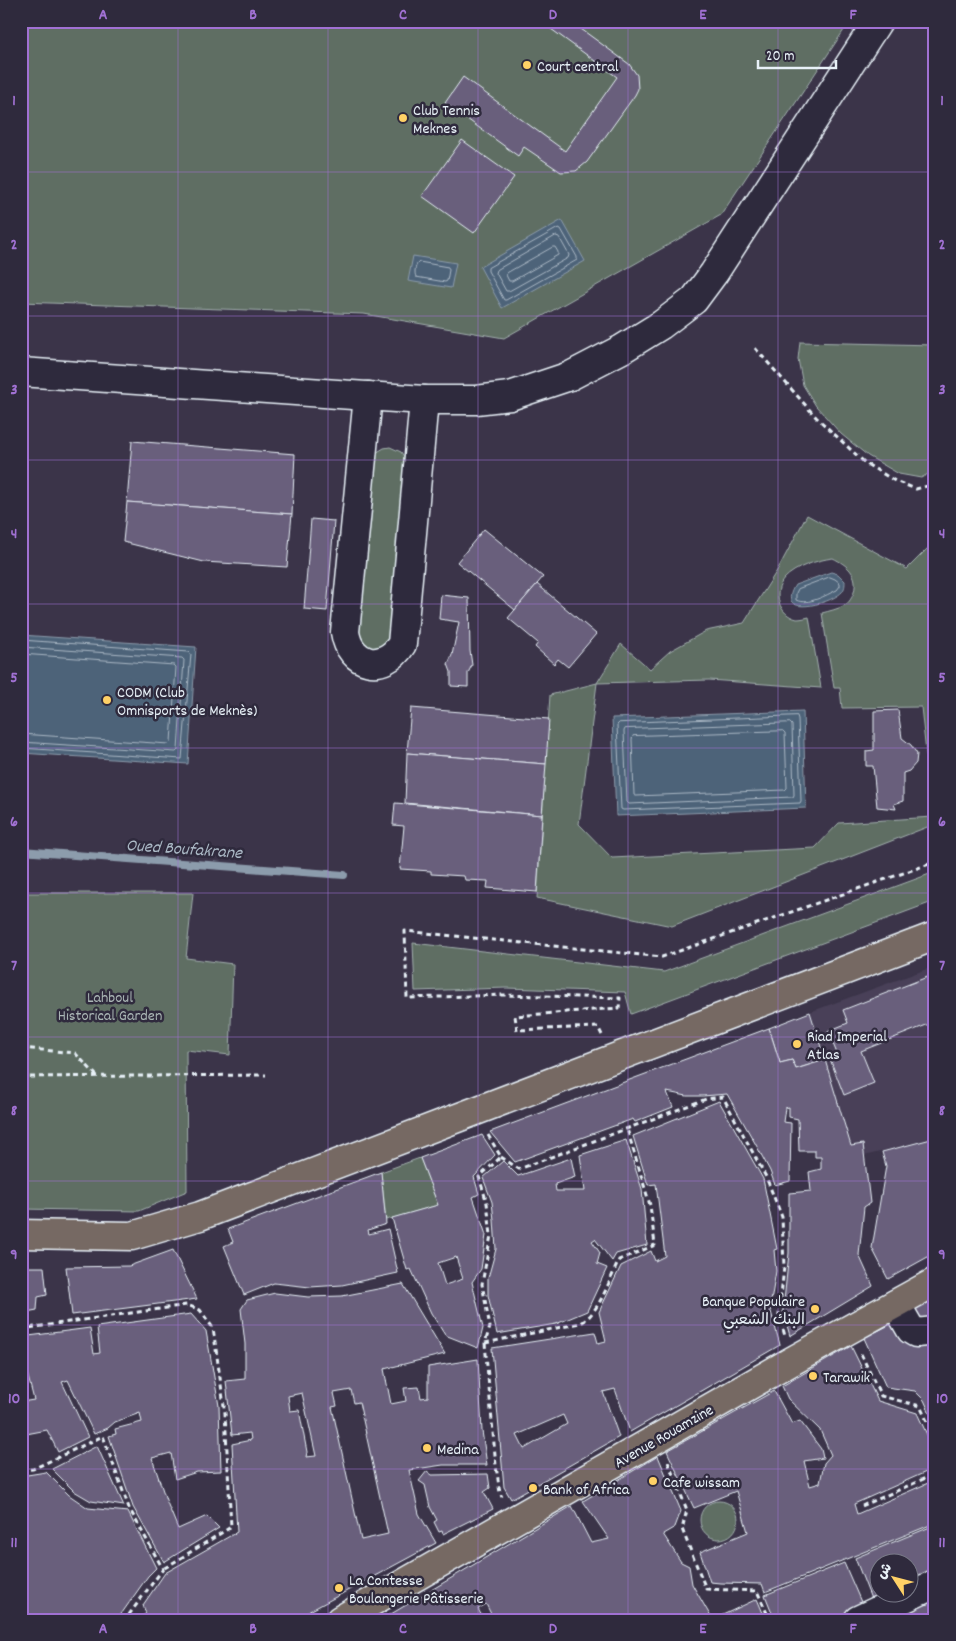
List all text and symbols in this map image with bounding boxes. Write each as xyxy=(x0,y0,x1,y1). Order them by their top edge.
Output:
text: A xyxy=(99,4,108,27)
text: B xyxy=(249,4,257,27)
text: C xyxy=(399,4,407,27)
text: D xyxy=(549,4,558,27)
text: E xyxy=(699,4,707,27)
text: F xyxy=(849,4,857,27)
scale bar xyxy=(758,38,836,70)
text: 20 m xyxy=(766,46,794,68)
place label: Court central xyxy=(537,56,619,79)
marker: Court central xyxy=(521,59,533,71)
text: 1 xyxy=(12,90,16,113)
text: 1 xyxy=(940,90,944,113)
place label: Club Tennis Meknes xyxy=(413,100,480,141)
marker: Club Tennis Meknes xyxy=(397,112,409,124)
text: 2 xyxy=(11,234,18,257)
text: 2 xyxy=(939,234,946,257)
text: 3 xyxy=(10,379,18,402)
text: 3 xyxy=(938,379,946,402)
text: 4 xyxy=(11,523,17,546)
text: 4 xyxy=(939,523,945,546)
text: 5 xyxy=(10,667,18,690)
text: 5 xyxy=(938,667,946,690)
place label: CODM (Club Omnisports de Meknès) xyxy=(117,682,257,723)
marker: CODM (Club Omnisports de Meknès) xyxy=(101,694,113,706)
text: 6 xyxy=(10,811,18,834)
text: 6 xyxy=(938,811,946,834)
water label: Oued Boufakrane xyxy=(125,834,244,867)
text: 7 xyxy=(11,955,17,978)
text: 7 xyxy=(939,955,945,978)
park label: Lahboul Historical Garden xyxy=(58,987,162,1028)
place label: Riad Imperial Atlas xyxy=(807,1026,887,1067)
marker: Riad Imperial Atlas xyxy=(791,1038,803,1050)
text: 8 xyxy=(11,1100,18,1123)
text: 8 xyxy=(939,1100,946,1123)
text: 9 xyxy=(10,1244,18,1267)
text: 9 xyxy=(938,1244,946,1267)
place label: Banque Populaire البنك الشعبي xyxy=(702,1291,805,1333)
marker: Banque Populaire البنك الشعبي xyxy=(809,1303,821,1315)
place label: Tarawik xyxy=(823,1367,870,1390)
marker: Tarawik xyxy=(807,1370,819,1382)
text: 10 xyxy=(8,1388,20,1411)
text: 10 xyxy=(936,1388,948,1411)
street label: Avenue Rouamzine xyxy=(610,1399,718,1475)
place label: Medina xyxy=(437,1439,479,1462)
marker: Medina xyxy=(421,1442,433,1454)
place label: Cafe wissam xyxy=(663,1472,740,1495)
marker: Cafe wissam xyxy=(647,1475,659,1487)
place label: Bank of Africa xyxy=(543,1479,630,1502)
marker: Bank of Africa xyxy=(527,1482,539,1494)
text: 11 xyxy=(10,1532,18,1555)
text: 11 xyxy=(938,1532,946,1555)
north arrow xyxy=(868,1554,918,1604)
text: ش xyxy=(872,1559,898,1584)
place label: La Contesse Boulangerie Pâtisserie xyxy=(349,1570,483,1611)
marker: La Contesse Boulangerie Pâtisserie xyxy=(333,1582,345,1594)
text: A xyxy=(99,1618,108,1641)
text: B xyxy=(249,1618,257,1641)
text: C xyxy=(399,1618,407,1641)
text: D xyxy=(549,1618,558,1641)
text: E xyxy=(699,1618,707,1641)
text: F xyxy=(849,1618,857,1641)

